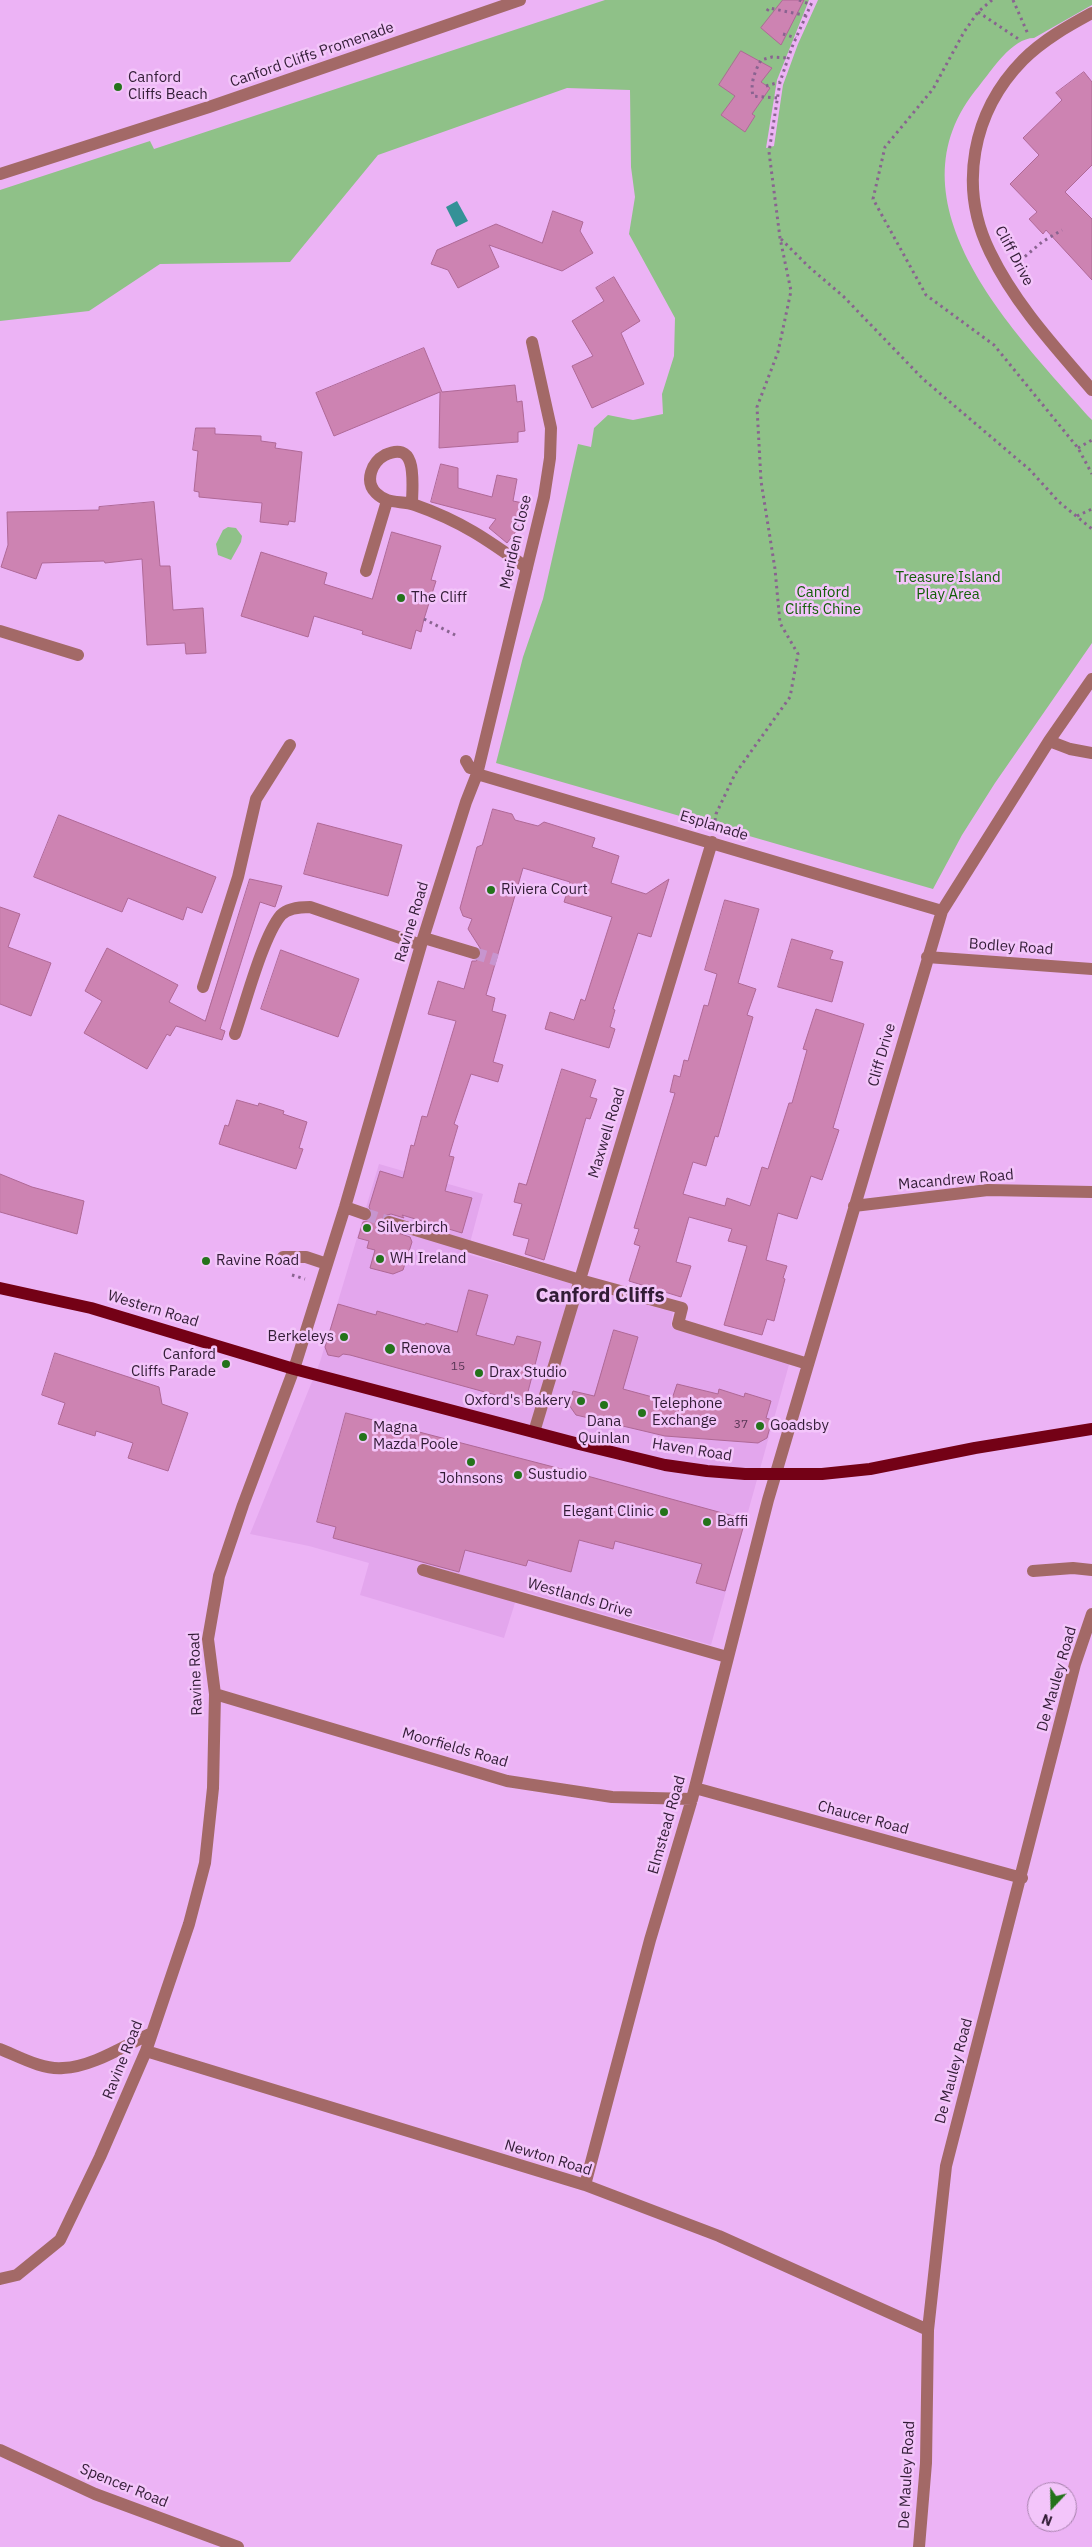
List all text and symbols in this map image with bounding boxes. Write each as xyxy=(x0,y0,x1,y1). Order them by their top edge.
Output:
street label: Canford Cliffs Promenade xyxy=(228,18,396,92)
place label: Canford Cliffs Beach xyxy=(128,69,208,104)
marker: Canford Cliffs Beach xyxy=(112,81,124,93)
street label: Cliff Drive xyxy=(991,223,1037,289)
street label: Meriden Close xyxy=(496,493,536,591)
park label: Treasure Island Play Area xyxy=(895,569,1001,604)
park label: Canford Cliffs Chine xyxy=(785,584,861,619)
place label: The Cliff xyxy=(411,589,467,607)
marker: The Cliff xyxy=(395,592,407,604)
street label: Esplanade xyxy=(678,807,750,845)
street label: Ravine Road xyxy=(391,880,433,964)
place label: Riviera Court xyxy=(501,881,588,899)
marker: Riviera Court xyxy=(485,884,497,896)
street label: Bodley Road xyxy=(968,935,1054,959)
street label: Cliff Drive xyxy=(864,1021,900,1089)
street label: Maxwell Road xyxy=(585,1086,629,1180)
street label: Macandrew Road xyxy=(897,1166,1015,1194)
place label: Silverbirch xyxy=(377,1219,448,1237)
marker: Silverbirch xyxy=(361,1222,373,1234)
place label: WH Ireland xyxy=(390,1250,466,1268)
place label: Ravine Road xyxy=(216,1252,299,1270)
marker: WH Ireland xyxy=(374,1253,386,1265)
marker: Ravine Road xyxy=(200,1255,212,1267)
district label: Canford Cliffs xyxy=(535,1284,665,1308)
street label: Western Road xyxy=(105,1287,201,1331)
place label: Berkeleys xyxy=(268,1328,334,1346)
marker: Berkeleys xyxy=(338,1331,350,1343)
place label: Renova xyxy=(401,1340,451,1358)
marker: Renova xyxy=(383,1342,397,1356)
place label: Canford Cliffs Parade xyxy=(131,1346,216,1381)
marker: Canford Cliffs Parade xyxy=(220,1358,232,1370)
house number: 15 xyxy=(451,1360,465,1374)
place label: Drax Studio xyxy=(489,1364,567,1382)
marker: Drax Studio xyxy=(473,1367,485,1379)
place label: Oxford's Bakery xyxy=(464,1392,571,1410)
marker: Oxford's Bakery xyxy=(575,1395,587,1407)
place label: Telephone Exchange xyxy=(652,1395,723,1430)
marker: Dana Quinlan xyxy=(598,1399,610,1411)
marker: Telephone Exchange xyxy=(636,1407,648,1419)
place label: Dana Quinlan xyxy=(578,1413,630,1448)
place label: Goadsby xyxy=(770,1417,829,1435)
house number: 37 xyxy=(734,1418,748,1432)
place label: Magna Mazda Poole xyxy=(373,1419,458,1454)
marker: Goadsby xyxy=(754,1420,766,1432)
marker: Magna Mazda Poole xyxy=(357,1431,369,1443)
street label: Haven Road xyxy=(651,1435,733,1465)
marker: Johnsons xyxy=(465,1456,477,1468)
place label: Sustudio xyxy=(528,1466,587,1484)
marker: Sustudio xyxy=(512,1469,524,1481)
place label: Johnsons xyxy=(439,1470,503,1488)
place label: Elegant Clinic xyxy=(563,1503,654,1521)
marker: Elegant Clinic xyxy=(658,1506,670,1518)
place label: Baffi xyxy=(717,1513,748,1531)
marker: Baffi xyxy=(701,1516,713,1528)
street label: Westlands Drive xyxy=(525,1574,635,1622)
street label: De Mauley Road xyxy=(1033,1624,1081,1734)
street label: Ravine Road xyxy=(186,1632,206,1716)
street label: Moorfields Road xyxy=(400,1724,510,1772)
street label: Elmstead Road xyxy=(644,1774,690,1876)
street label: Chaucer Road xyxy=(815,1797,911,1839)
street label: De Mauley Road xyxy=(931,2016,977,2126)
street label: Ravine Road xyxy=(99,2018,147,2102)
street label: Newton Road xyxy=(502,2136,594,2180)
street label: De Mauley Road xyxy=(895,2420,919,2530)
street label: Spencer Road xyxy=(77,2460,171,2512)
north arrow xyxy=(1027,2482,1077,2532)
text: N xyxy=(1039,2510,1055,2530)

